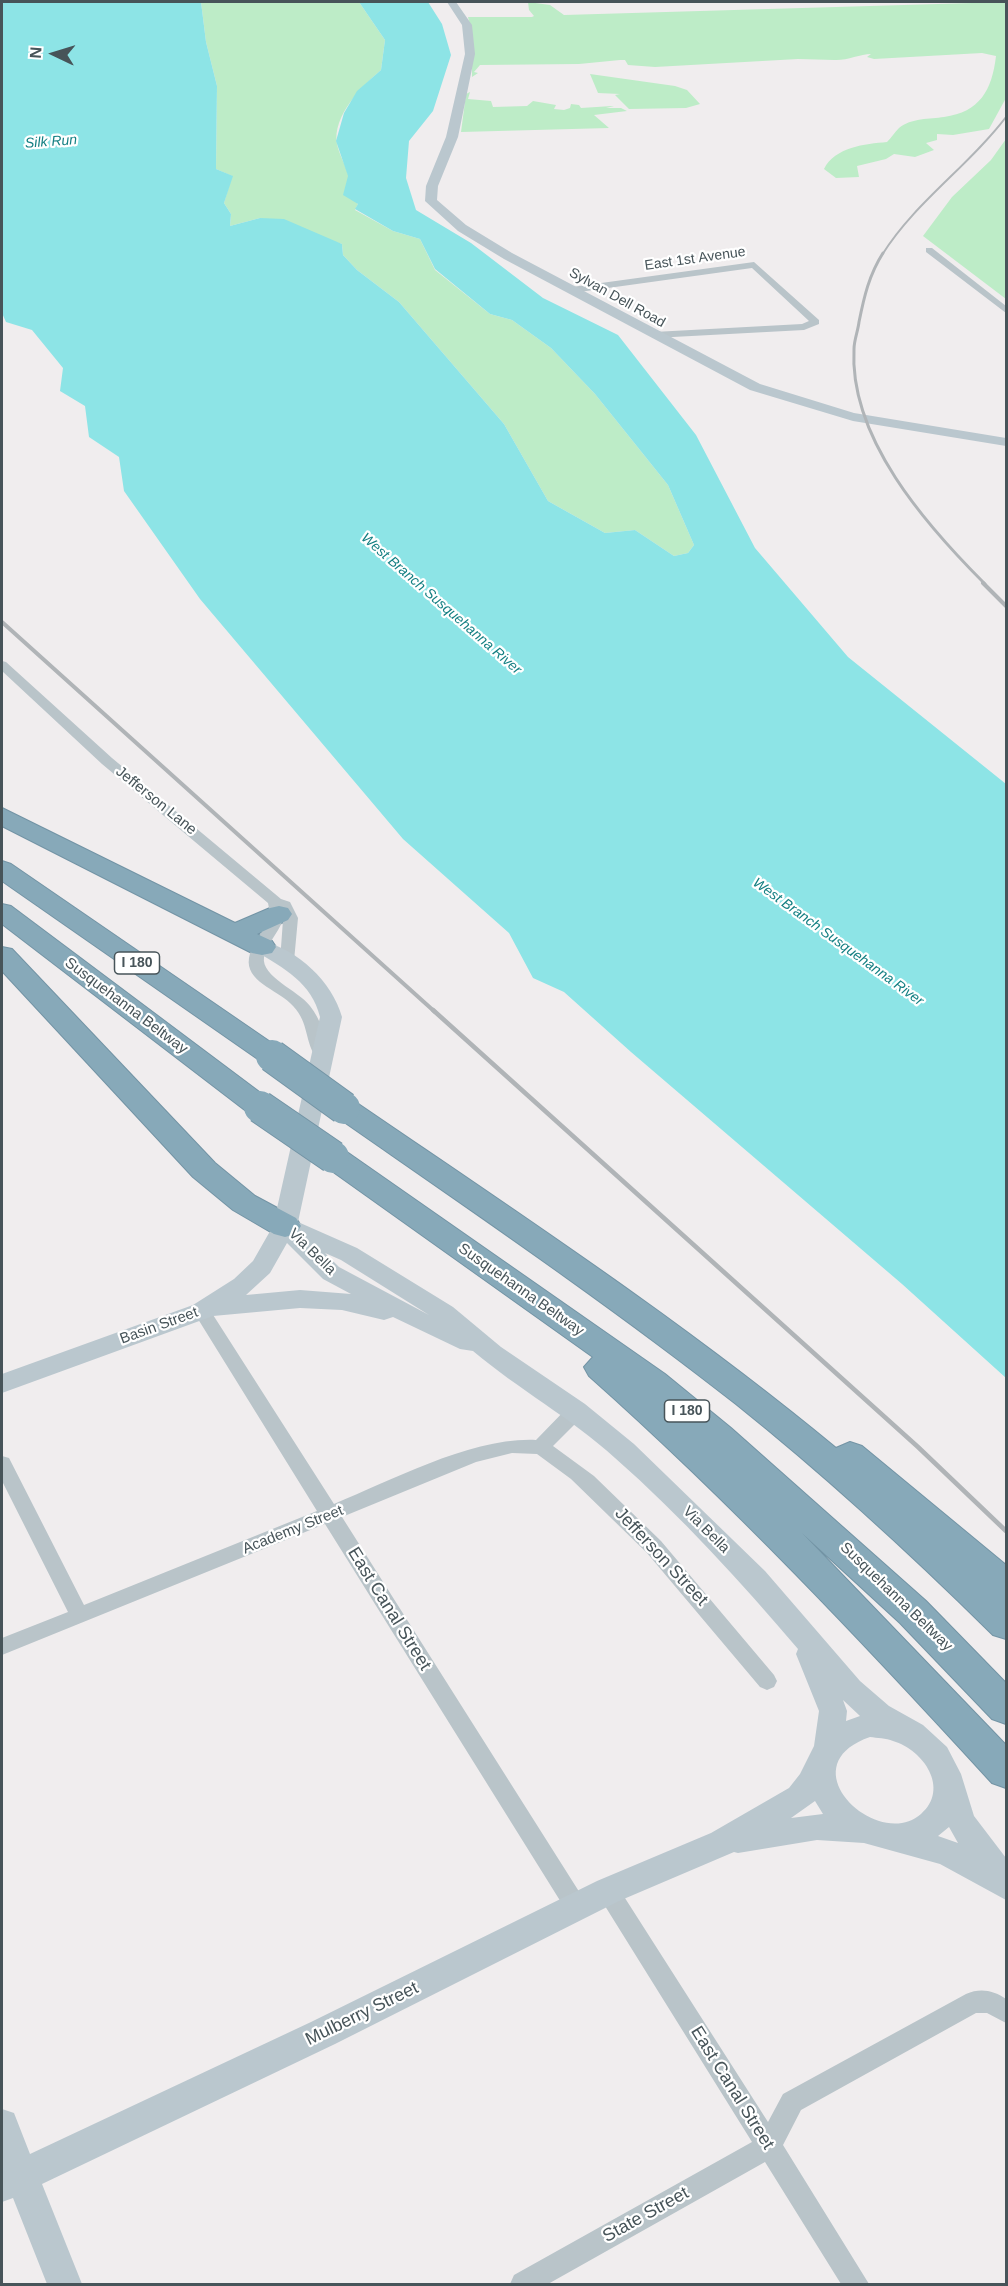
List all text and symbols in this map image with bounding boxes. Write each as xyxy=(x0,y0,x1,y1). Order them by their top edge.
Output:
north arrow xyxy=(24,24,84,84)
text: N xyxy=(27,46,44,59)
water label: Silk Run xyxy=(24,132,78,152)
street label: East 1st Avenue xyxy=(643,244,747,274)
street label: Sylvan Dell Road xyxy=(566,265,668,331)
water label: West Branch Susquehanna River xyxy=(357,530,525,678)
street label: Jefferson Lane xyxy=(112,763,200,839)
water label: West Branch Susquehanna River xyxy=(749,874,927,1010)
road number: I 180 xyxy=(114,952,160,974)
street label: Susquehanna Beltway xyxy=(61,954,191,1058)
street label: Via Bella xyxy=(285,1225,339,1279)
street label: Susquehanna Beltway xyxy=(455,1240,587,1340)
street label: Basin Street xyxy=(118,1304,200,1348)
road number: I 180 xyxy=(664,1400,710,1422)
street label: Academy Street xyxy=(240,1502,346,1558)
street label: Jefferson Street xyxy=(610,1503,712,1611)
street label: Via Bella xyxy=(679,1503,733,1557)
street label: Susquehanna Beltway xyxy=(836,1539,956,1655)
street label: East Canal Street xyxy=(342,1543,436,1675)
street label: Mulberry Street xyxy=(302,1977,422,2051)
street label: East Canal Street xyxy=(685,2022,779,2154)
street label: State Street xyxy=(599,2183,693,2247)

